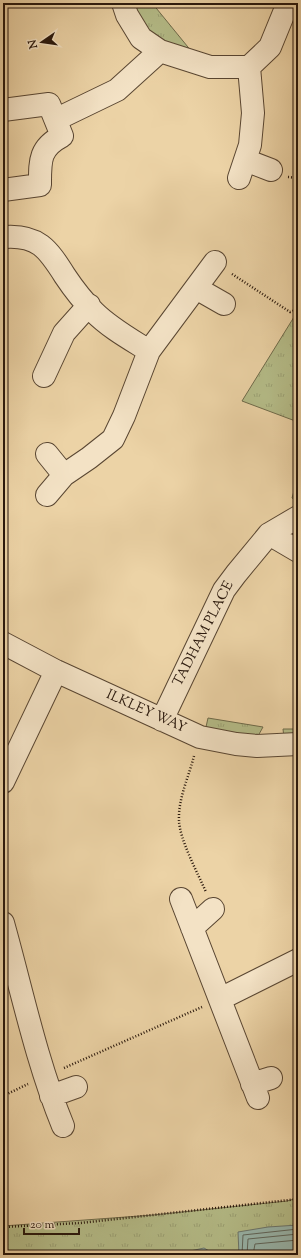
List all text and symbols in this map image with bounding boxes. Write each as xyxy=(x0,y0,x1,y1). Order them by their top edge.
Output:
north arrow xyxy=(22,22,62,62)
text: N xyxy=(24,38,42,51)
street label: TADHAM PLACE xyxy=(169,577,240,690)
street label: ILKLEY WAY xyxy=(103,685,189,739)
scale bar xyxy=(24,1210,79,1236)
text: 20 m xyxy=(30,1216,55,1234)

